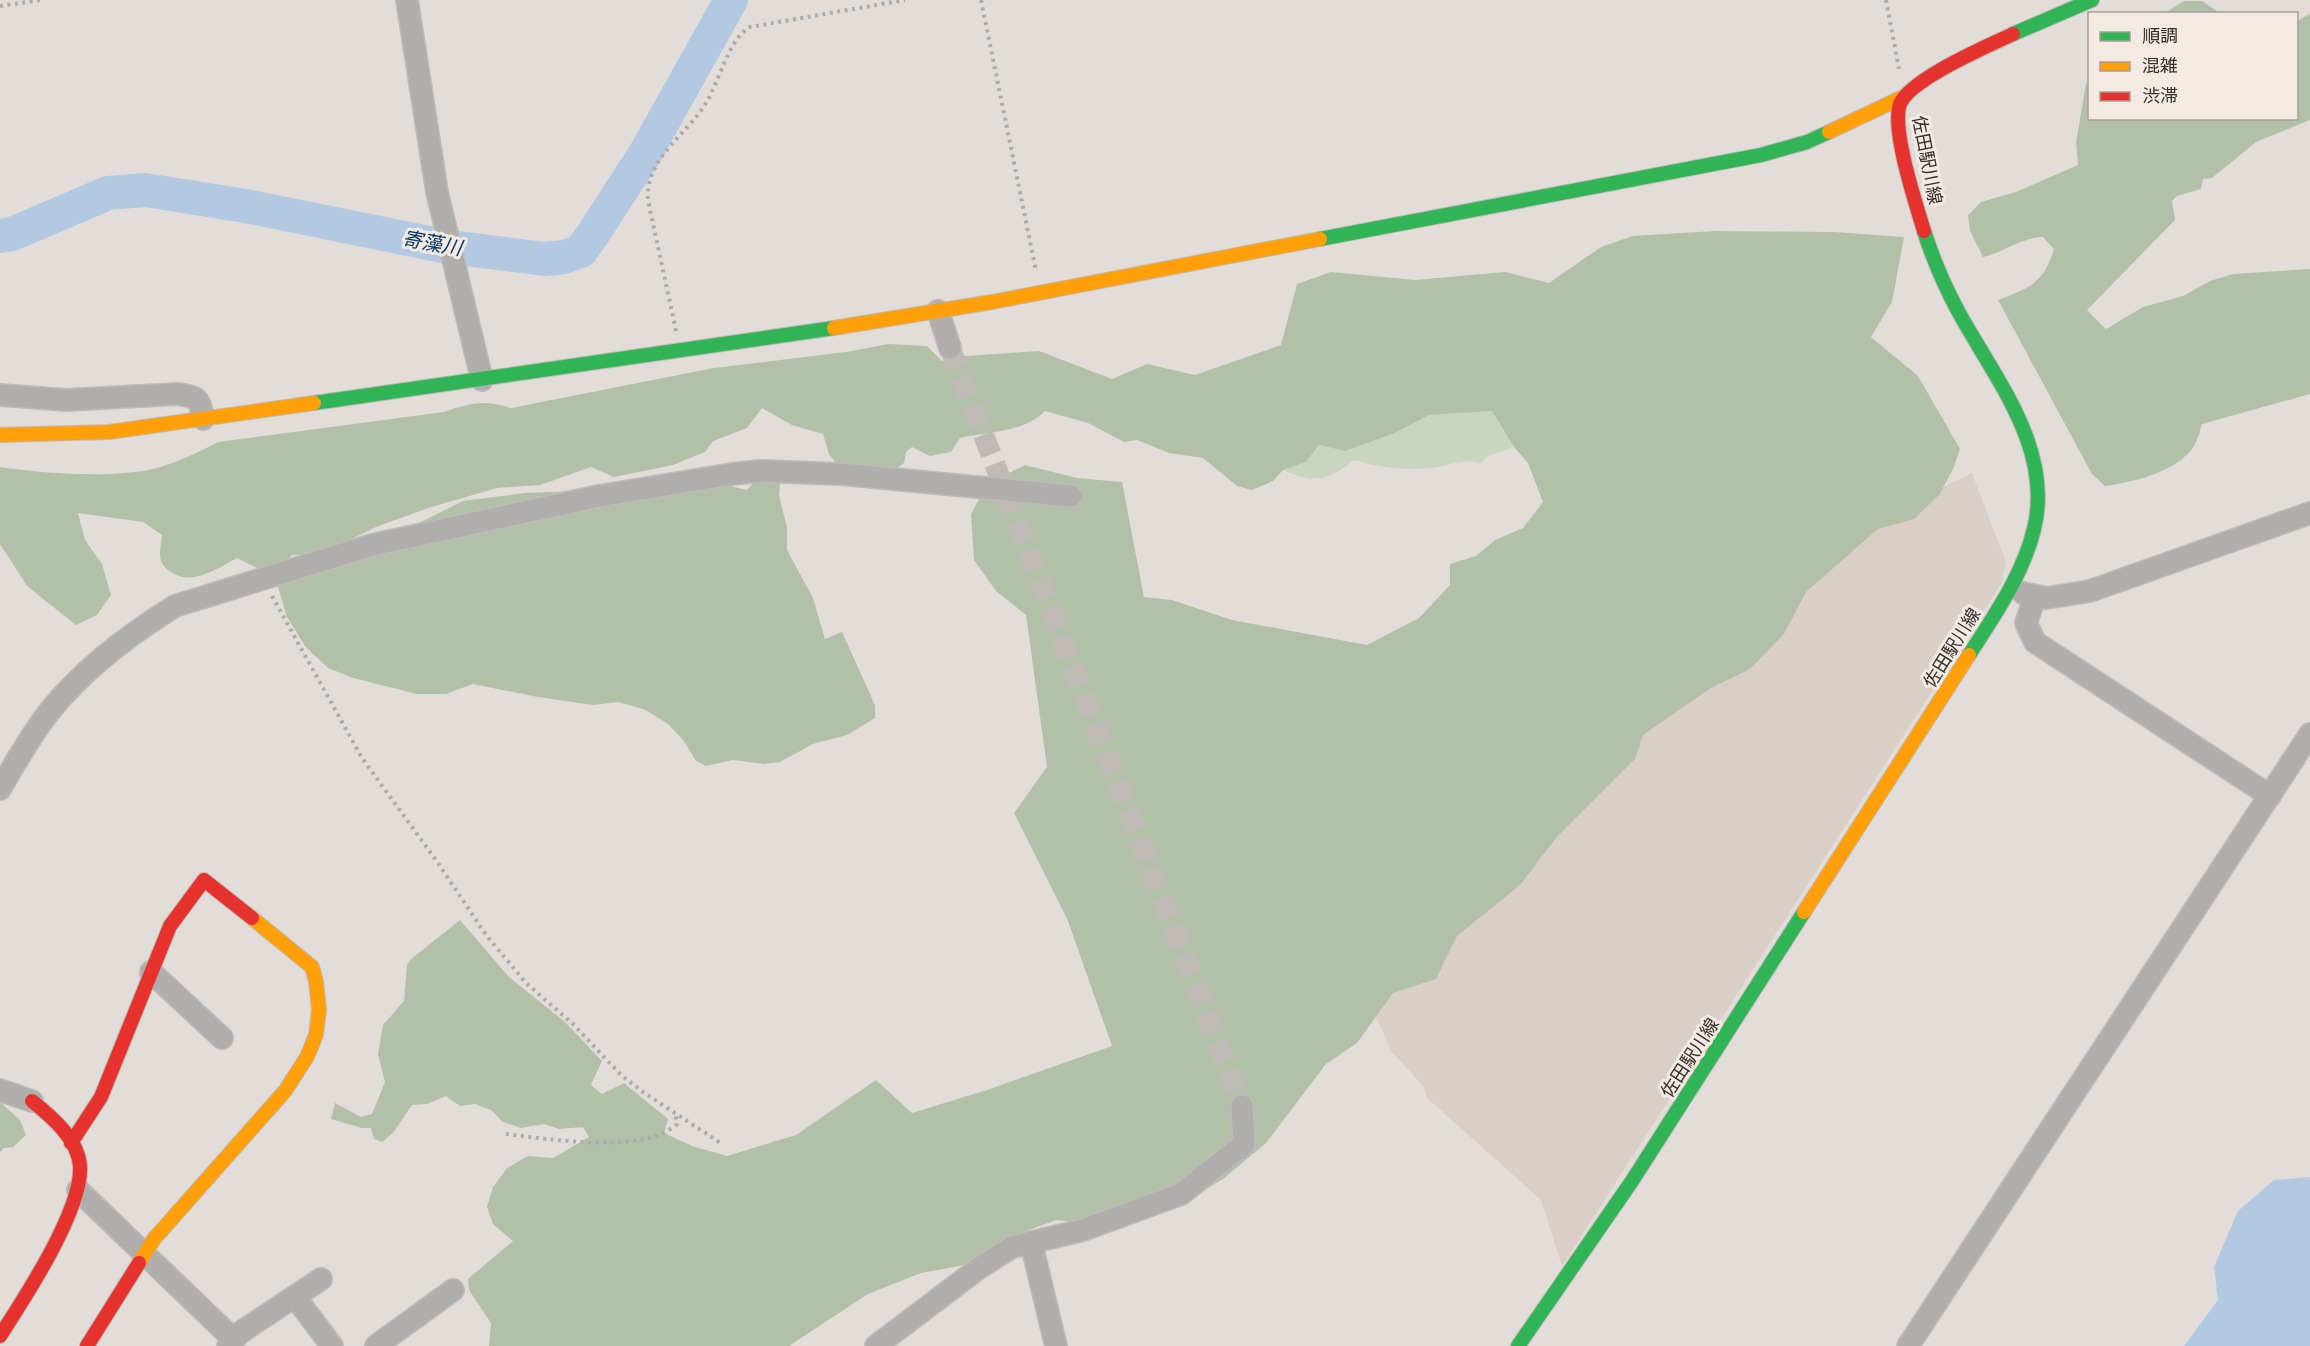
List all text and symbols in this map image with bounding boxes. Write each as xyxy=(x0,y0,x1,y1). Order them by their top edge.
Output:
legend xyxy=(2088,12,2298,120)
text: 順調 xyxy=(2142,24,2178,47)
text: 混雑 xyxy=(2142,54,2178,77)
text: 渋滞 xyxy=(2142,84,2178,107)
street label: 佐田駅川線 xyxy=(1908,114,1947,206)
water label: 寄藻川 xyxy=(400,225,466,260)
street label: 佐田駅川線 xyxy=(1918,603,1985,692)
street label: 佐田駅川線 xyxy=(1655,1014,1724,1102)

